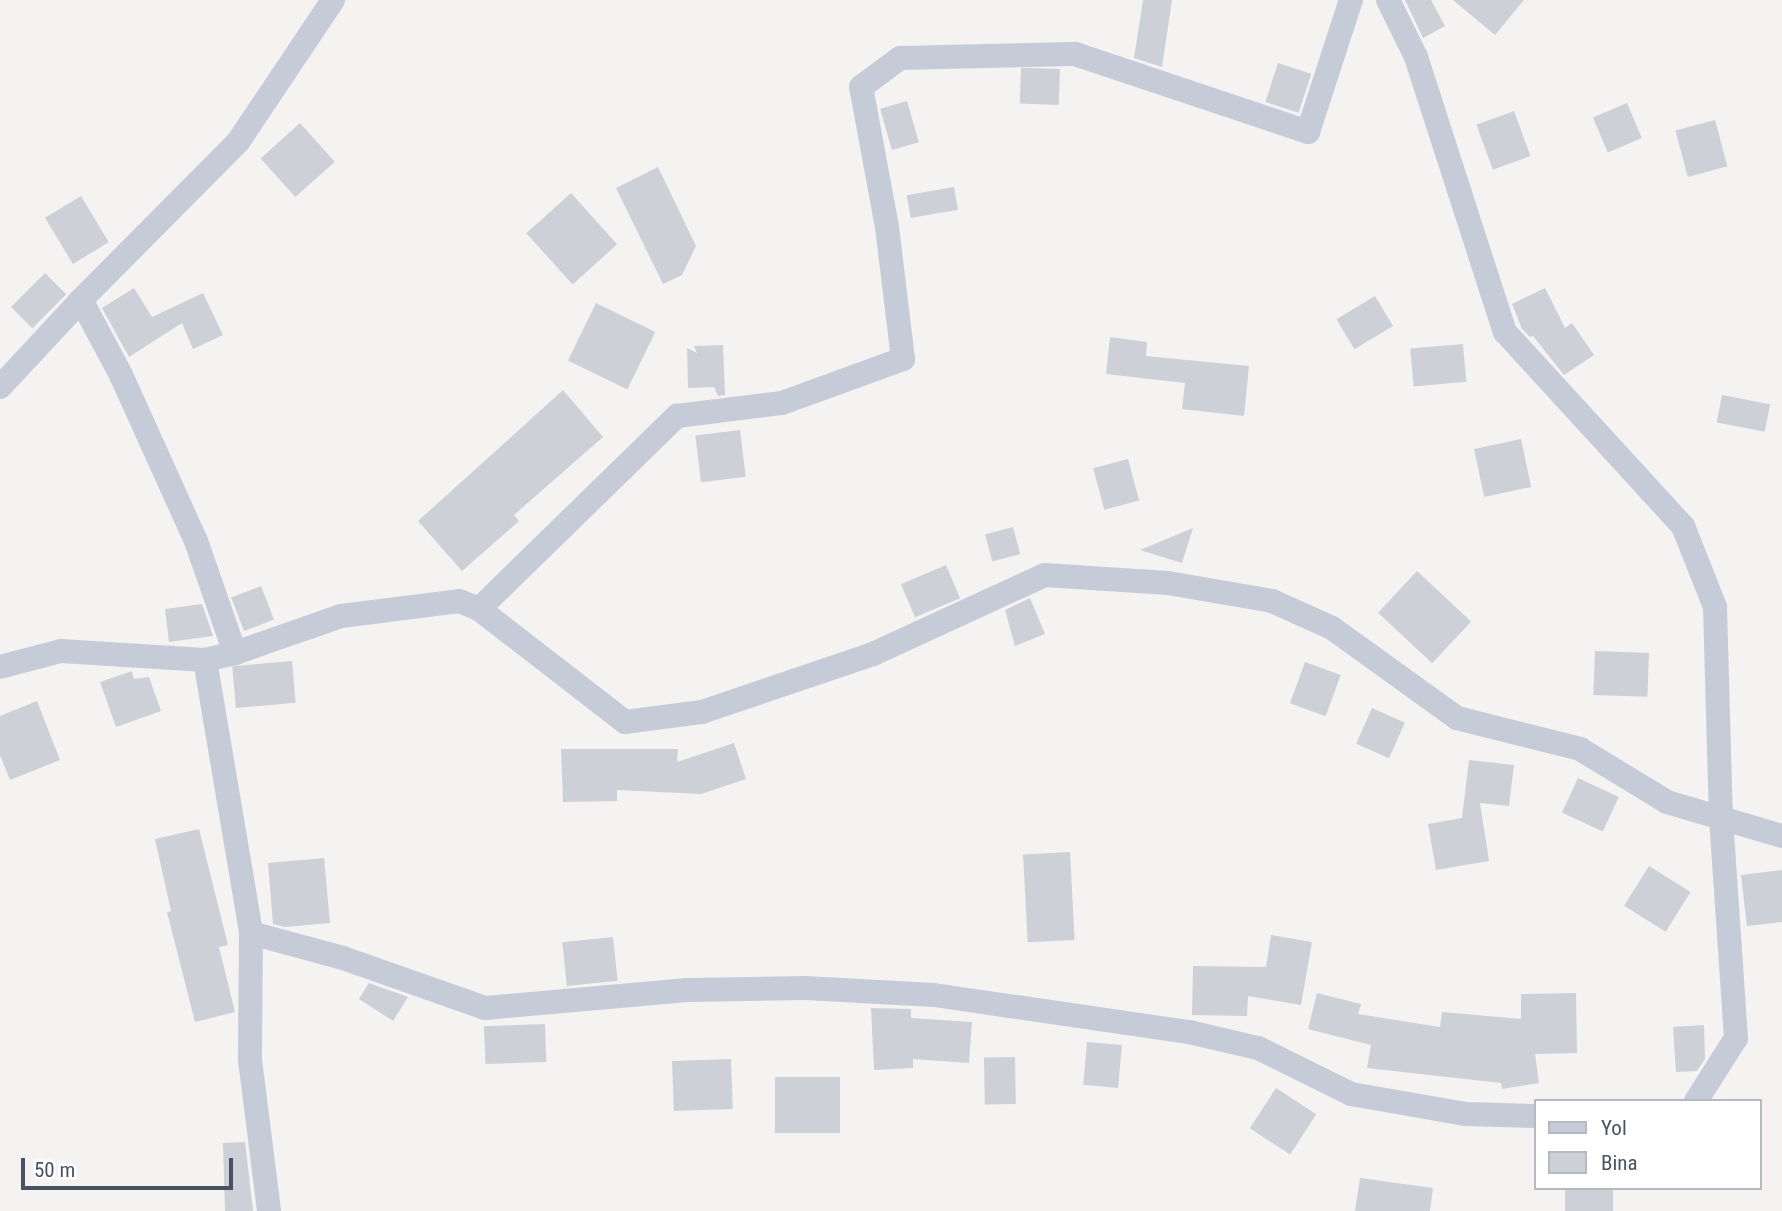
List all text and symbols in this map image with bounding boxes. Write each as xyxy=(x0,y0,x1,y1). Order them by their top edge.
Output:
legend xyxy=(1534,1099,1761,1190)
text: Yol xyxy=(1601,1116,1627,1140)
scale bar xyxy=(24,1144,236,1188)
text: Bina xyxy=(1601,1151,1638,1175)
text: 50 m xyxy=(34,1158,75,1182)

